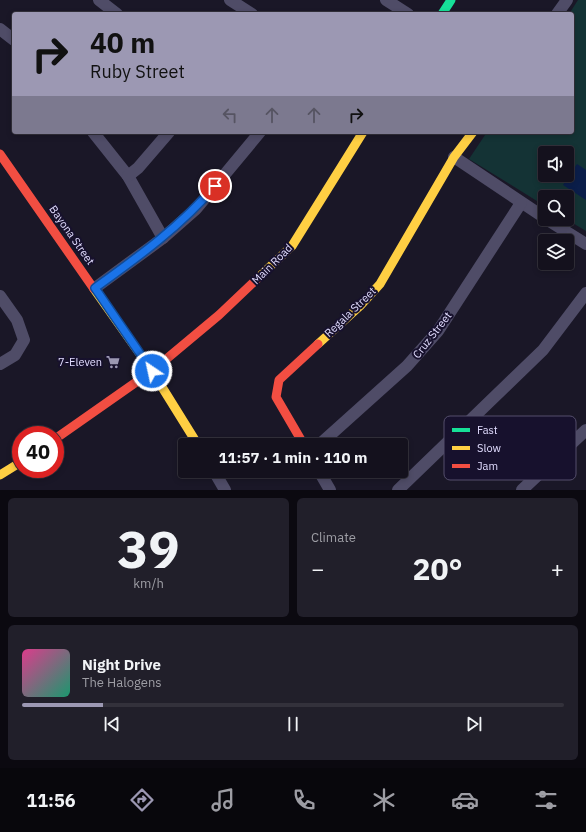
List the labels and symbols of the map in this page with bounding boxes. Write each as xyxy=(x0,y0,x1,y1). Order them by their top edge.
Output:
pin xyxy=(198,169,232,203)
street label: Bayona Street xyxy=(46,203,98,268)
street label: Main Road xyxy=(249,241,295,287)
street label: Regala Street xyxy=(321,284,379,340)
street label: Cruz Street xyxy=(410,309,455,361)
position arrow xyxy=(131,350,173,392)
supermarket icon: 7-Eleven xyxy=(105,354,121,370)
place label: 7-Eleven xyxy=(58,355,102,369)
legend xyxy=(444,416,576,480)
text: Fast xyxy=(477,423,498,437)
speed limit sign: 40 xyxy=(12,426,64,478)
text: Slow xyxy=(477,441,501,455)
text: Jam xyxy=(477,459,498,473)

